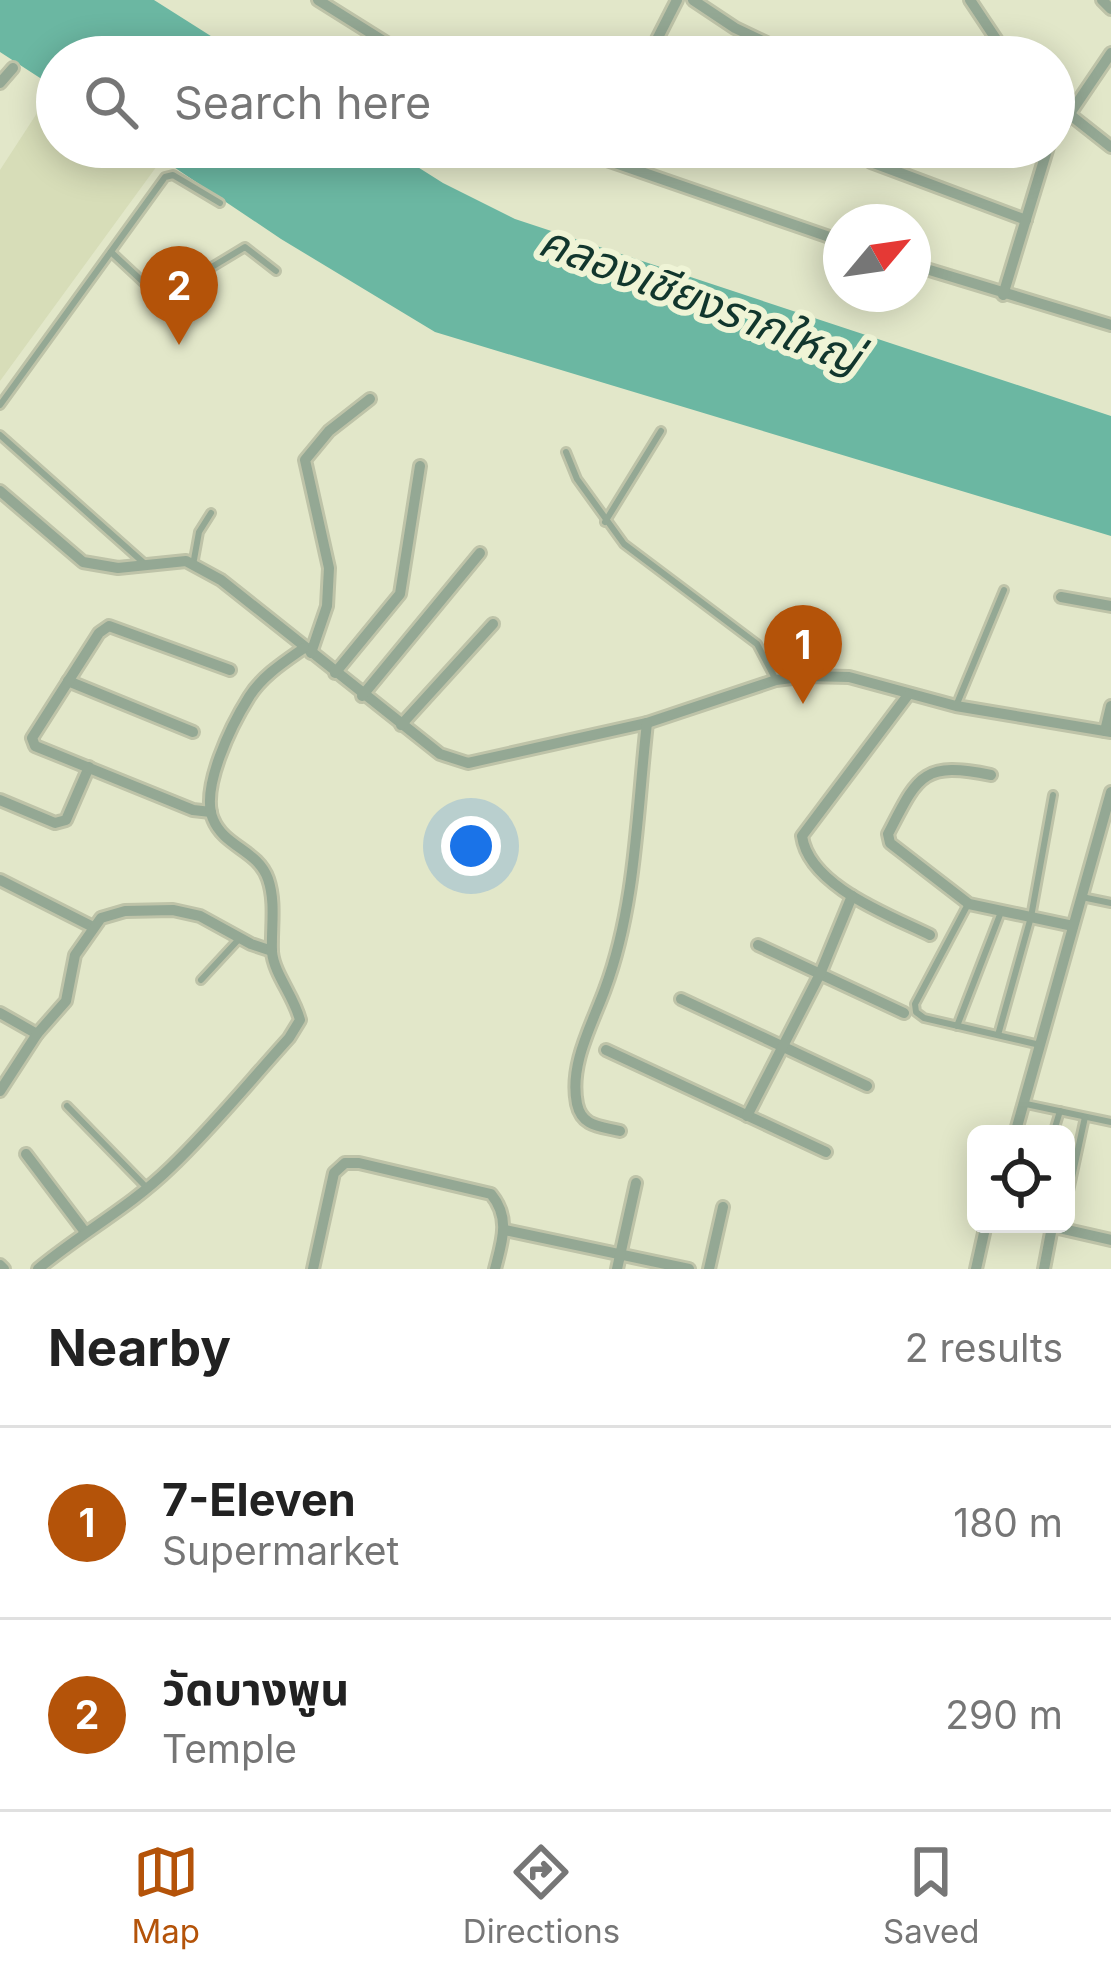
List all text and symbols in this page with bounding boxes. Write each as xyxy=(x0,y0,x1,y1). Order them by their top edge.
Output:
search box xyxy=(36,36,1075,168)
icon: search xyxy=(78,69,144,135)
text: Search here xyxy=(174,75,431,130)
north arrow xyxy=(823,204,931,312)
water label: คลองเชียงรากใหญ่ xyxy=(532,212,874,387)
pin: 2 xyxy=(140,246,218,345)
pin: 1 xyxy=(764,605,842,704)
your location xyxy=(441,816,501,876)
map controls xyxy=(967,1125,1075,1233)
button: locate xyxy=(967,1125,1075,1233)
text: Nearby xyxy=(48,1317,231,1378)
text: 2 results xyxy=(905,1324,1063,1371)
text: 7-Eleven xyxy=(162,1472,356,1527)
text: 1 xyxy=(79,1499,95,1546)
text: 180 m xyxy=(953,1499,1063,1546)
text: Supermarket xyxy=(162,1527,399,1574)
text: วัดบางพูน xyxy=(162,1661,349,1716)
text: 2 xyxy=(75,1691,99,1738)
text: 290 m xyxy=(945,1691,1063,1738)
text: Temple xyxy=(162,1725,297,1772)
tab: Map xyxy=(131,1839,200,1951)
tab: Directions xyxy=(463,1839,620,1951)
tab: Saved xyxy=(883,1839,980,1951)

